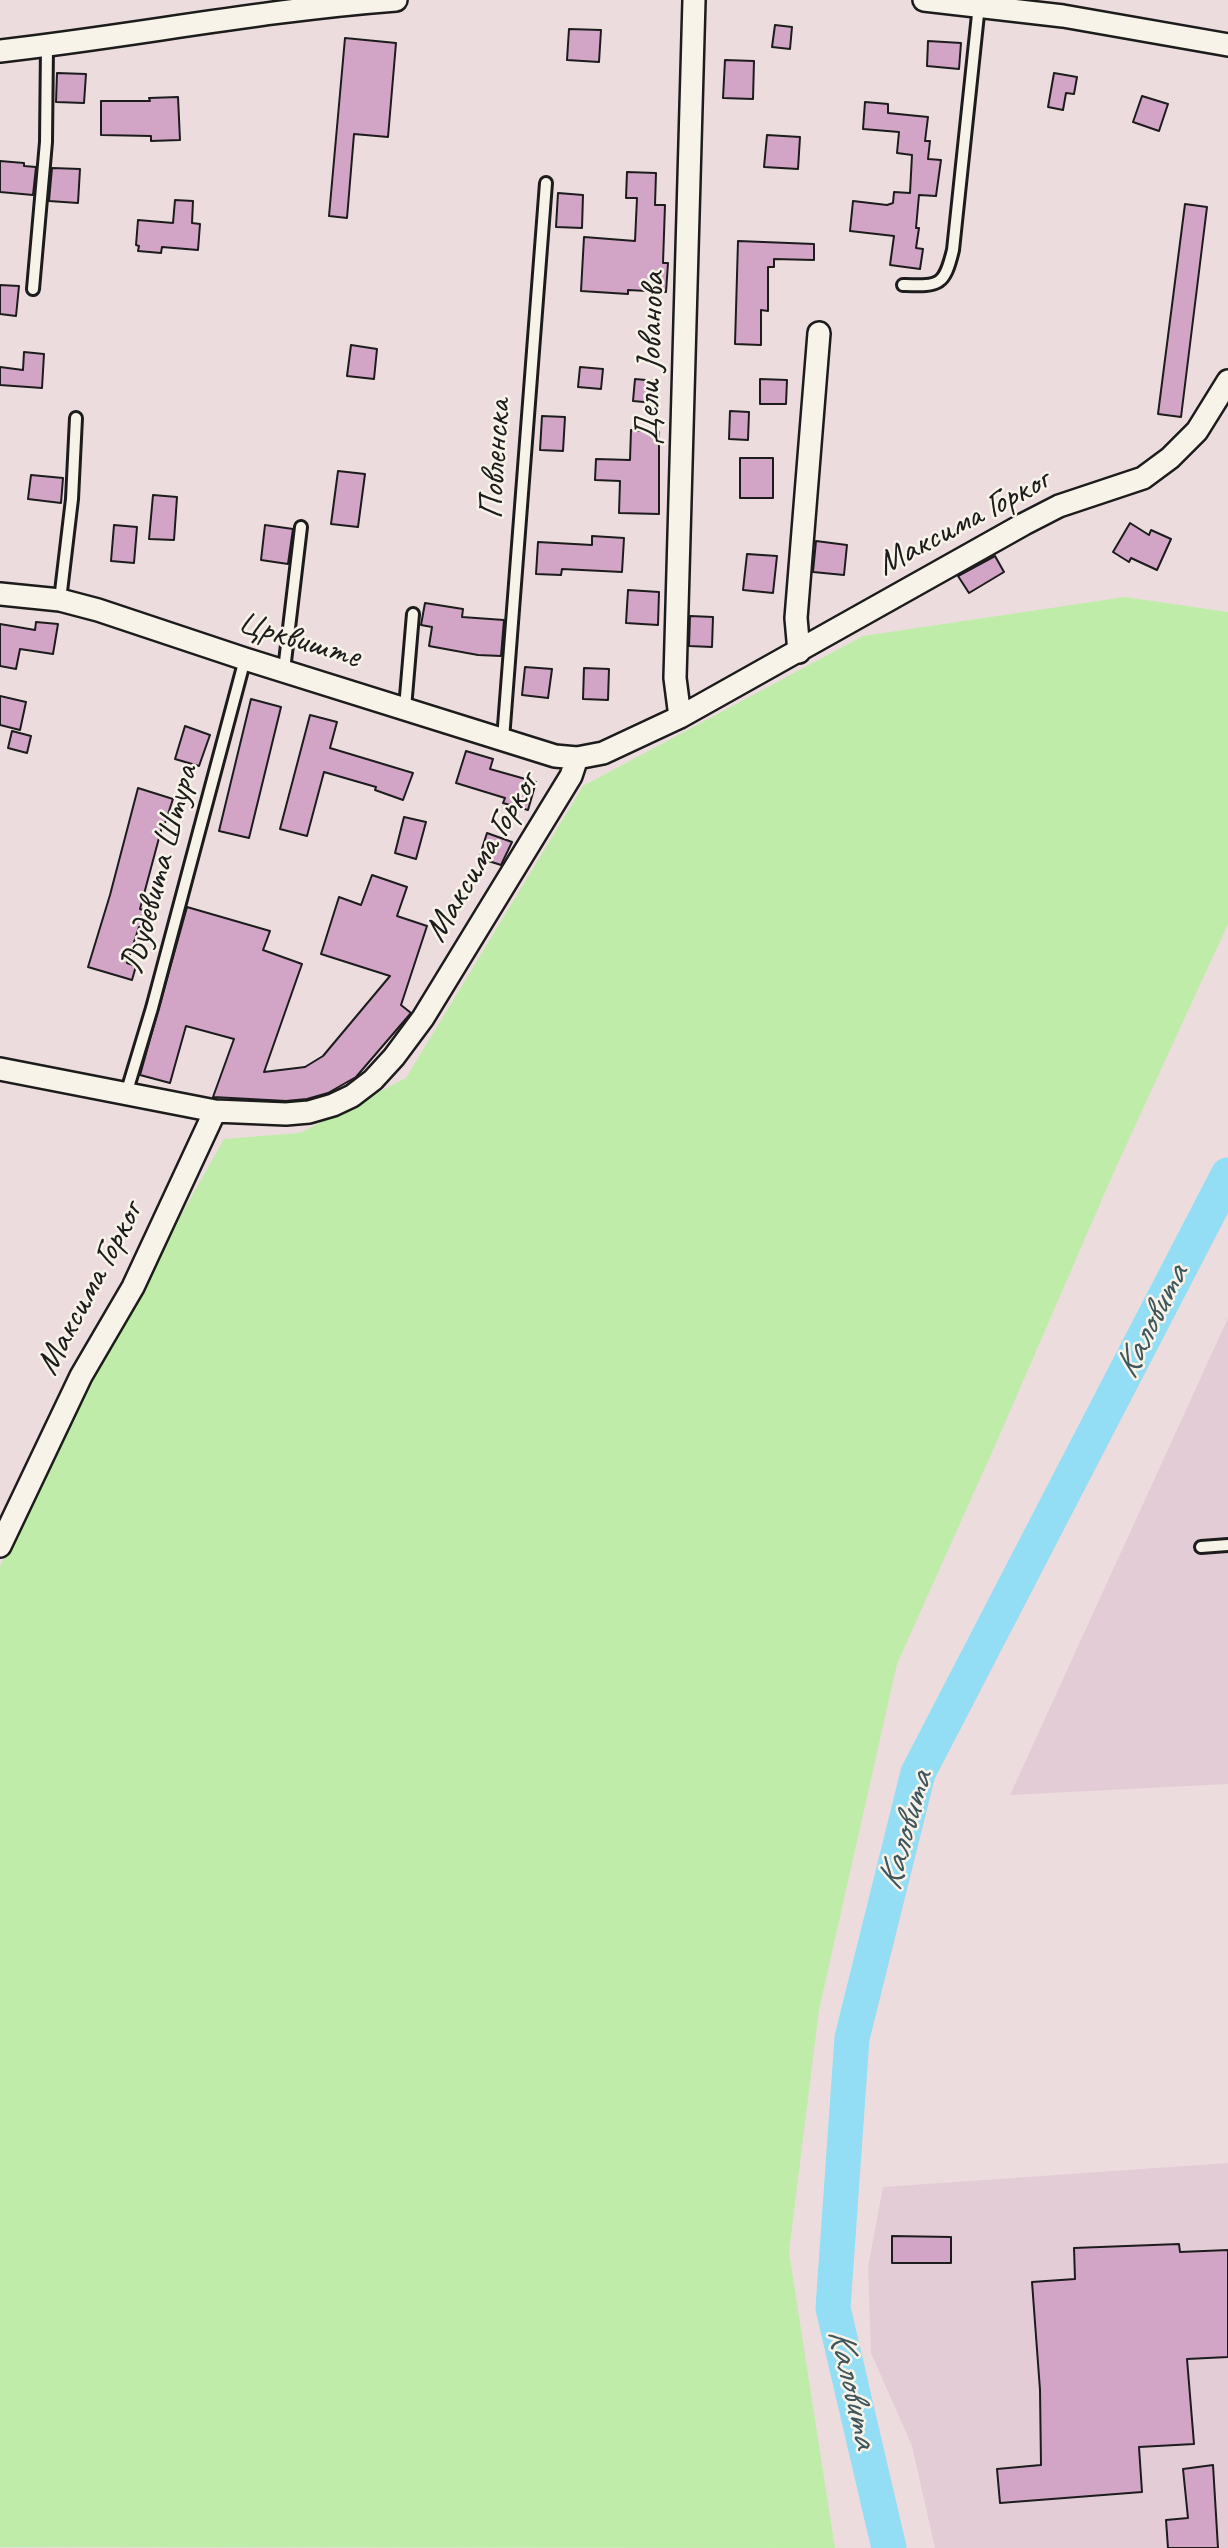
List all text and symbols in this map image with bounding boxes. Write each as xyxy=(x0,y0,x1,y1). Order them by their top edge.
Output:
street label: Дели Јованова xyxy=(627,271,675,445)
street label: Повленска xyxy=(471,398,521,520)
street label: Максима Горког xyxy=(870,460,1056,586)
street label: Црквиште xyxy=(233,602,365,678)
street label: Људевита Штура xyxy=(112,761,208,979)
street label: Максима Горког xyxy=(415,766,549,950)
street label: Максима Горког xyxy=(27,1196,153,1382)
water label: Каловита xyxy=(1105,1258,1199,1386)
water label: Каловита xyxy=(868,1767,944,1895)
water label: Каловита xyxy=(817,2324,887,2452)

